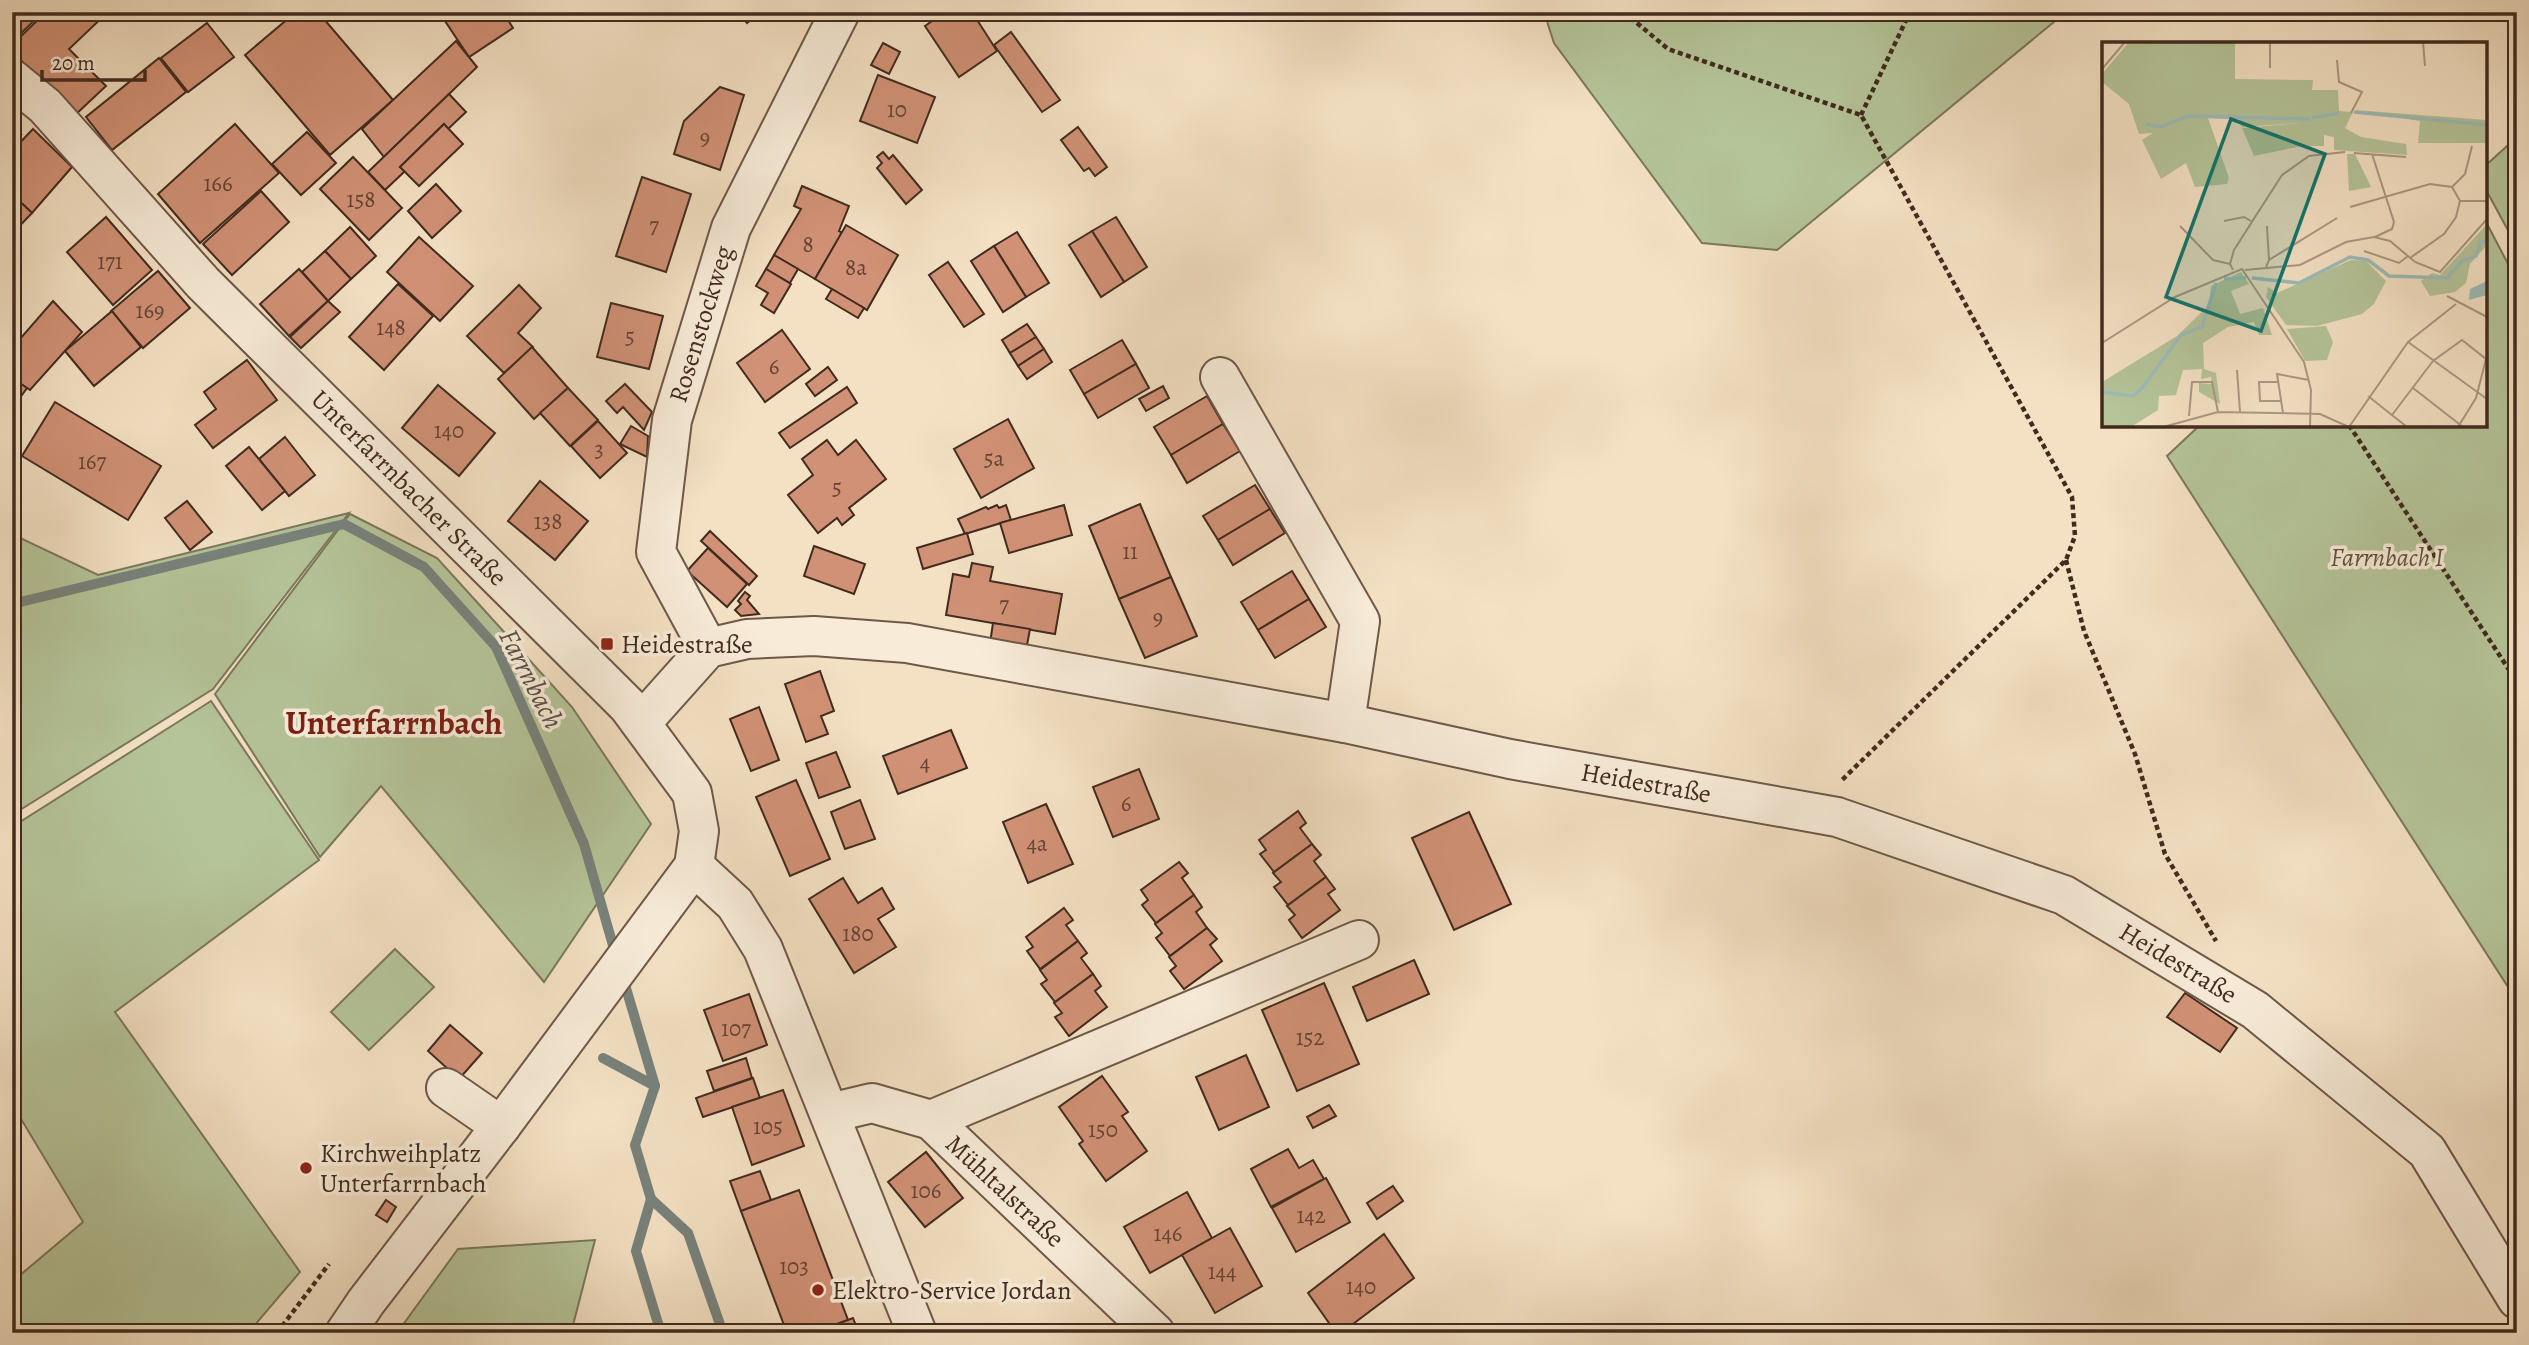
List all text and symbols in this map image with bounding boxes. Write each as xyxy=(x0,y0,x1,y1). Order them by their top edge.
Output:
scale bar xyxy=(42,38,145,82)
inset map xyxy=(2102,42,2487,427)
text: 20 m xyxy=(52,49,95,77)
house number: 10 xyxy=(887,94,907,125)
house number: 9 xyxy=(700,122,710,153)
house number: 166 xyxy=(203,168,233,199)
house number: 158 xyxy=(347,184,375,215)
house number: 7 xyxy=(649,210,659,241)
house number: 8 xyxy=(802,229,814,260)
street label: Rosenstockweg xyxy=(660,241,742,407)
house number: 171 xyxy=(97,246,123,277)
house number: 8a xyxy=(845,252,867,283)
house number: 169 xyxy=(136,295,164,326)
house number: 148 xyxy=(376,312,406,343)
house number: 5 xyxy=(625,321,635,352)
house number: 6 xyxy=(769,351,779,382)
street label: Unterfarrnbacher Straße xyxy=(303,382,515,594)
house number: 140 xyxy=(434,415,464,446)
house number: 3 xyxy=(594,434,604,465)
house number: 5a xyxy=(984,443,1005,474)
house number: 167 xyxy=(78,446,106,477)
house number: 5 xyxy=(832,472,842,503)
house number: 138 xyxy=(534,506,562,537)
house number: 11 xyxy=(1122,536,1138,567)
park label: Farrnbach I xyxy=(2330,540,2444,575)
house number: 7 xyxy=(999,589,1009,620)
house number: 9 xyxy=(1153,602,1163,633)
water label: Farrnbach xyxy=(490,622,572,736)
place label: Heidestraße xyxy=(621,627,753,662)
marker: Heidestraße xyxy=(599,636,615,652)
district label: Unterfarrnbach xyxy=(285,700,503,745)
house number: 4 xyxy=(920,747,930,778)
street label: Heidestraße xyxy=(1578,754,1714,812)
house number: 6 xyxy=(1121,788,1131,819)
house number: 4a xyxy=(1026,828,1048,859)
street label: Heidestraße xyxy=(2113,914,2243,1012)
house number: 180 xyxy=(842,918,874,949)
house number: 107 xyxy=(721,1013,751,1044)
house number: 152 xyxy=(1296,1022,1324,1053)
house number: 105 xyxy=(753,1111,783,1142)
house number: 150 xyxy=(1088,1114,1118,1145)
street label: Mühltalstraße xyxy=(938,1127,1072,1255)
place label: Kirchweihplatz Unterfarrnbach xyxy=(320,1136,487,1201)
marker: Kirchweihplatz Unterfarrnbach xyxy=(298,1160,314,1176)
house number: 106 xyxy=(911,1175,941,1206)
house number: 142 xyxy=(1296,1200,1326,1231)
house number: 146 xyxy=(1154,1218,1182,1249)
house number: 103 xyxy=(779,1251,809,1282)
house number: 144 xyxy=(1208,1256,1236,1287)
house number: 140 xyxy=(1346,1271,1376,1302)
place label: Elektro-Service Jordan xyxy=(832,1273,1071,1308)
marker: Elektro-Service Jordan xyxy=(810,1282,826,1298)

